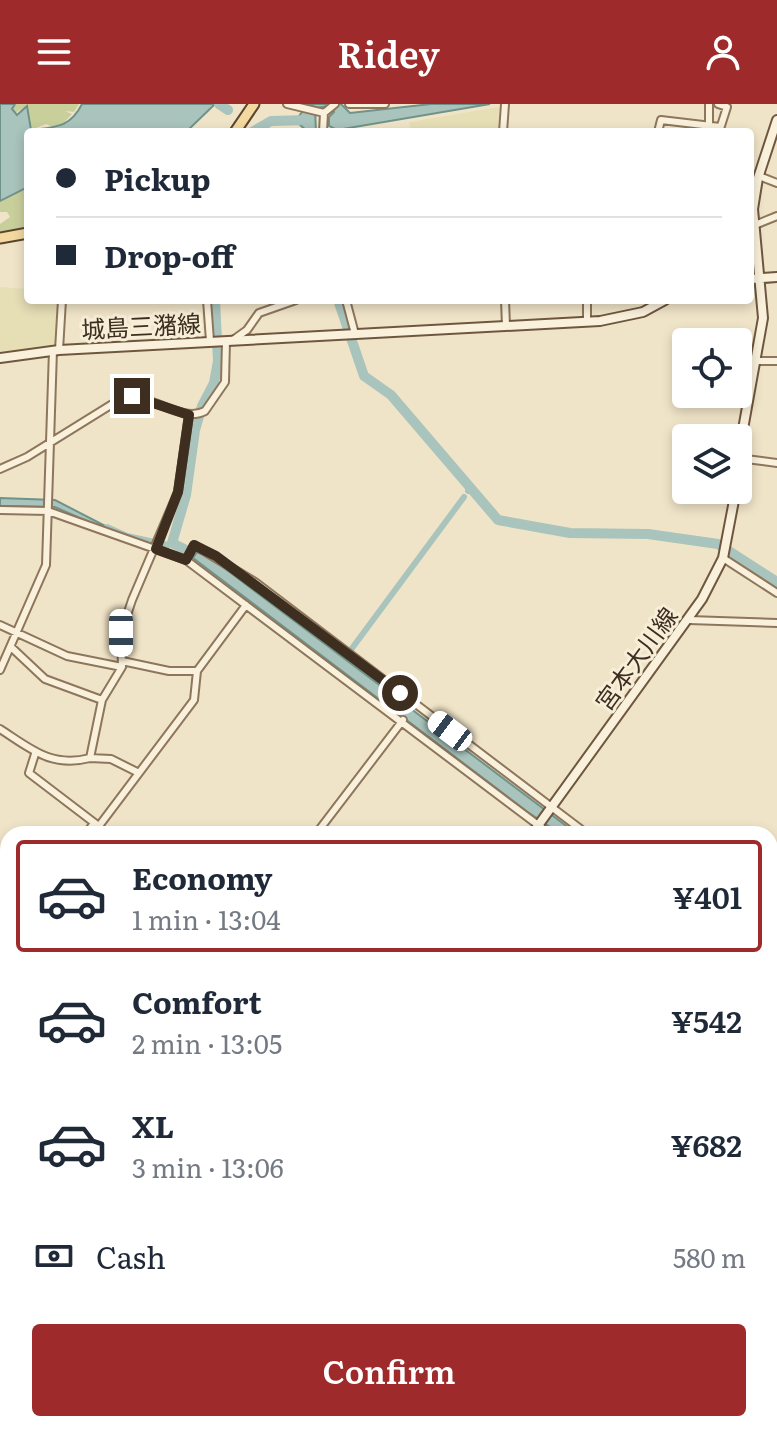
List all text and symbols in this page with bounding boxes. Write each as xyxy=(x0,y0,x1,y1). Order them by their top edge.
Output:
text: Ridey xyxy=(337,26,440,79)
icon: menu xyxy=(32,30,76,74)
icon: person xyxy=(701,30,745,74)
text: Pickup xyxy=(104,156,211,200)
text: Drop-off xyxy=(104,233,234,277)
street label: 城島三潴線 xyxy=(80,304,202,346)
map controls xyxy=(672,328,752,504)
button: locate xyxy=(672,328,752,408)
route end xyxy=(114,378,150,414)
button: layers xyxy=(672,424,752,504)
street label: 宮本大川線 xyxy=(586,599,684,717)
car xyxy=(109,609,133,657)
route start xyxy=(382,675,418,711)
car xyxy=(424,707,476,755)
text: Economy xyxy=(132,855,272,899)
icon: car xyxy=(36,860,108,932)
text: ¥401 xyxy=(672,874,742,918)
text: 1 min · 13:04 xyxy=(132,899,281,938)
text: Comfort xyxy=(132,979,262,1023)
icon: car xyxy=(36,984,108,1056)
text: ¥542 xyxy=(671,998,742,1042)
text: 2 min · 13:05 xyxy=(132,1023,282,1062)
text: XL xyxy=(132,1103,174,1147)
icon: car xyxy=(36,1108,108,1180)
text: ¥682 xyxy=(671,1122,742,1166)
text: 3 min · 13:06 xyxy=(132,1147,284,1186)
icon: cash xyxy=(32,1234,76,1278)
text: Cash xyxy=(96,1234,166,1278)
text: 580 m xyxy=(673,1237,746,1276)
button: Confirm xyxy=(32,1324,746,1416)

